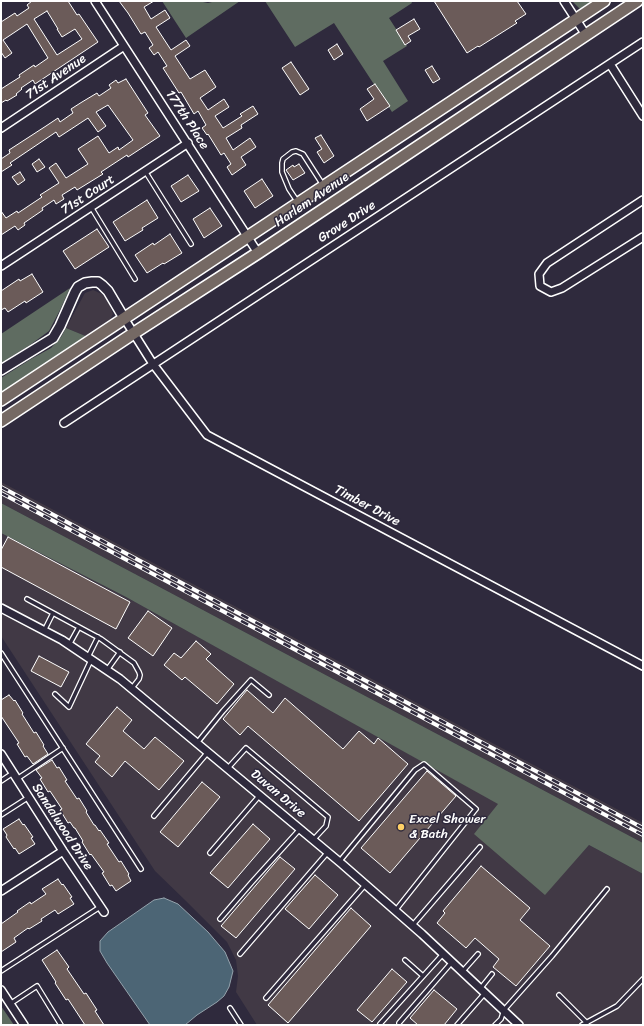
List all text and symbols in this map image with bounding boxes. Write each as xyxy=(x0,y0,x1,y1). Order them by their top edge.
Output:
street label: 71st Avenue xyxy=(23,51,89,103)
street label: 177th Place xyxy=(162,87,212,153)
street label: Harlem Avenue xyxy=(272,169,352,231)
street label: 71st Court xyxy=(58,172,118,218)
street label: Grove Drive xyxy=(315,198,379,246)
street label: Timber Drive xyxy=(331,482,403,530)
street label: Duvan Drive xyxy=(247,766,309,822)
street label: Sandalwood Drive xyxy=(28,781,96,873)
place label: Excel Shower & Bath xyxy=(409,812,486,843)
marker: Excel Shower & Bath xyxy=(396,822,406,832)

